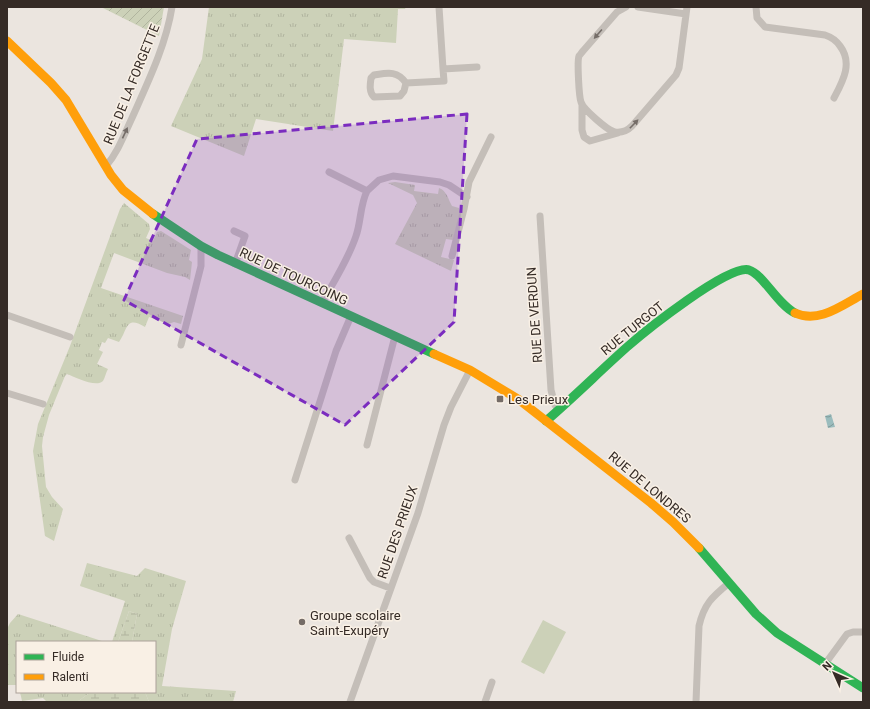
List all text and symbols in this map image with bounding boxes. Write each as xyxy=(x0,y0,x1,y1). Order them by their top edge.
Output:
street label: RUE DE LA FORGETTE xyxy=(100,22,162,147)
one-way arrow xyxy=(594,29,603,38)
one-way arrow xyxy=(629,119,639,129)
one-way arrow xyxy=(122,127,128,139)
street label: RUE DE TOURCOING xyxy=(237,245,350,308)
street label: RUE DE VERDUN xyxy=(524,266,545,363)
street label: RUE TURGOT xyxy=(598,298,667,358)
place label: Les Prieux xyxy=(508,392,569,407)
marker: Les Prieux xyxy=(495,394,505,404)
street label: RUE DE LONDRES xyxy=(606,449,694,526)
street label: RUE DES PRIEUX xyxy=(374,484,420,581)
place label: Groupe scolaire Saint-Exupéry xyxy=(310,608,401,638)
marker: Groupe scolaire Saint-Exupéry xyxy=(297,617,307,627)
legend xyxy=(16,641,156,693)
text: Fluide xyxy=(52,650,84,664)
north arrow xyxy=(814,653,854,693)
text: N xyxy=(820,659,835,674)
text: Ralenti xyxy=(52,670,89,684)

